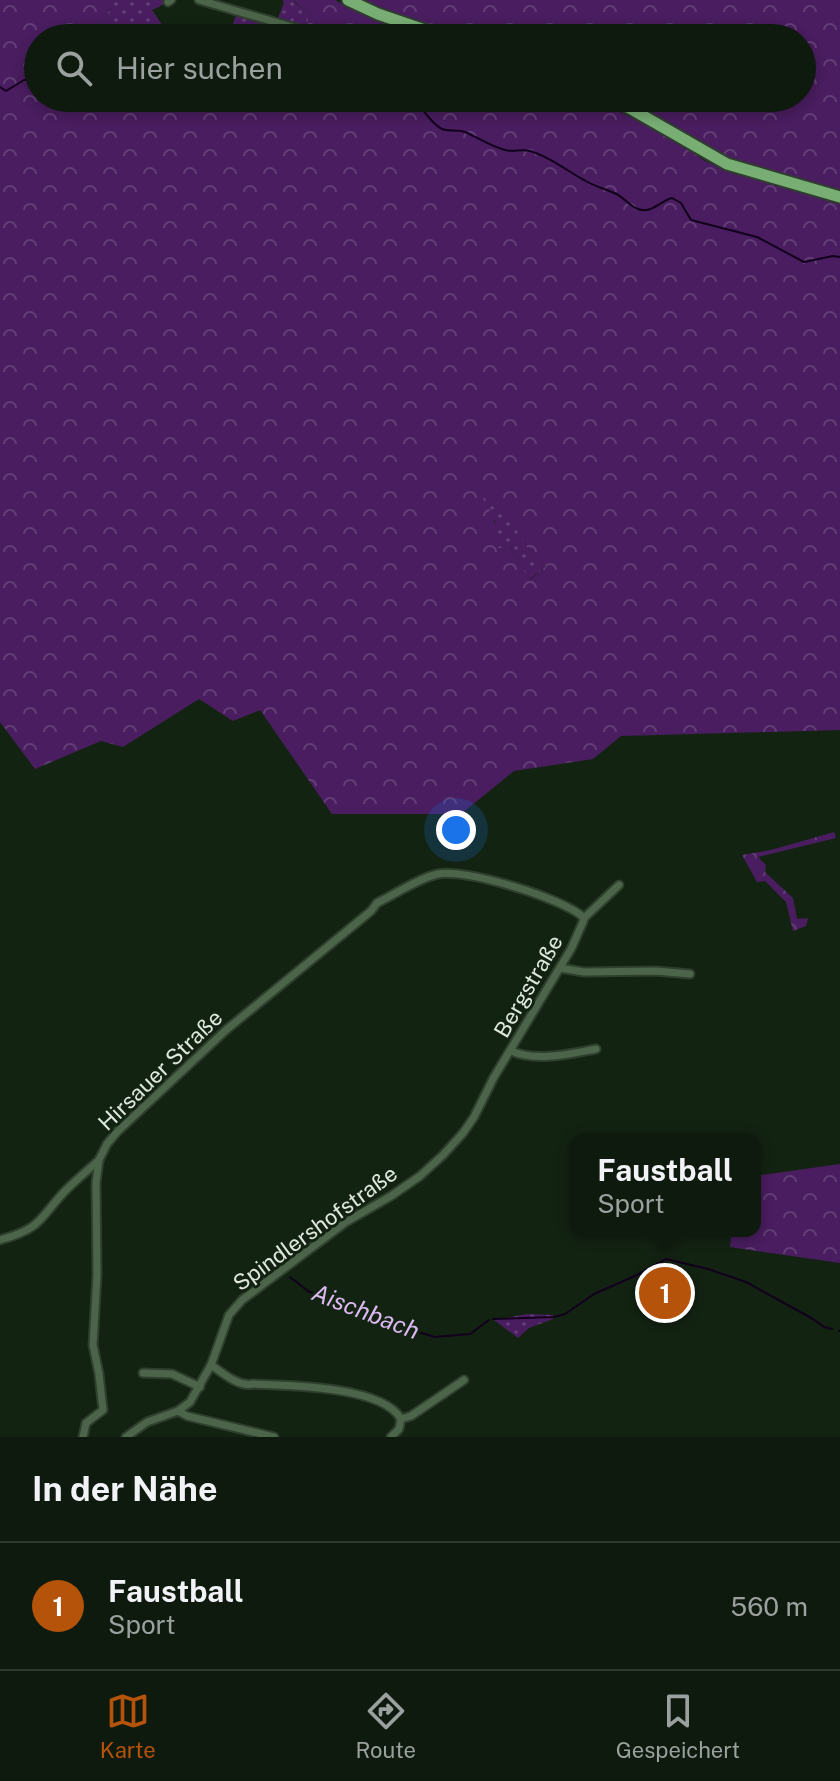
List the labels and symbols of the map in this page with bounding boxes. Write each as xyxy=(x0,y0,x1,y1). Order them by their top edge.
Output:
your location xyxy=(436,810,476,850)
street label: Bergstraße xyxy=(488,930,568,1042)
street label: Hirsauer Straße xyxy=(93,1004,227,1136)
street label: Spindlershofstraße xyxy=(228,1160,402,1296)
pin: 1 xyxy=(639,1263,691,1323)
water label: Aischbach xyxy=(309,1278,423,1344)

